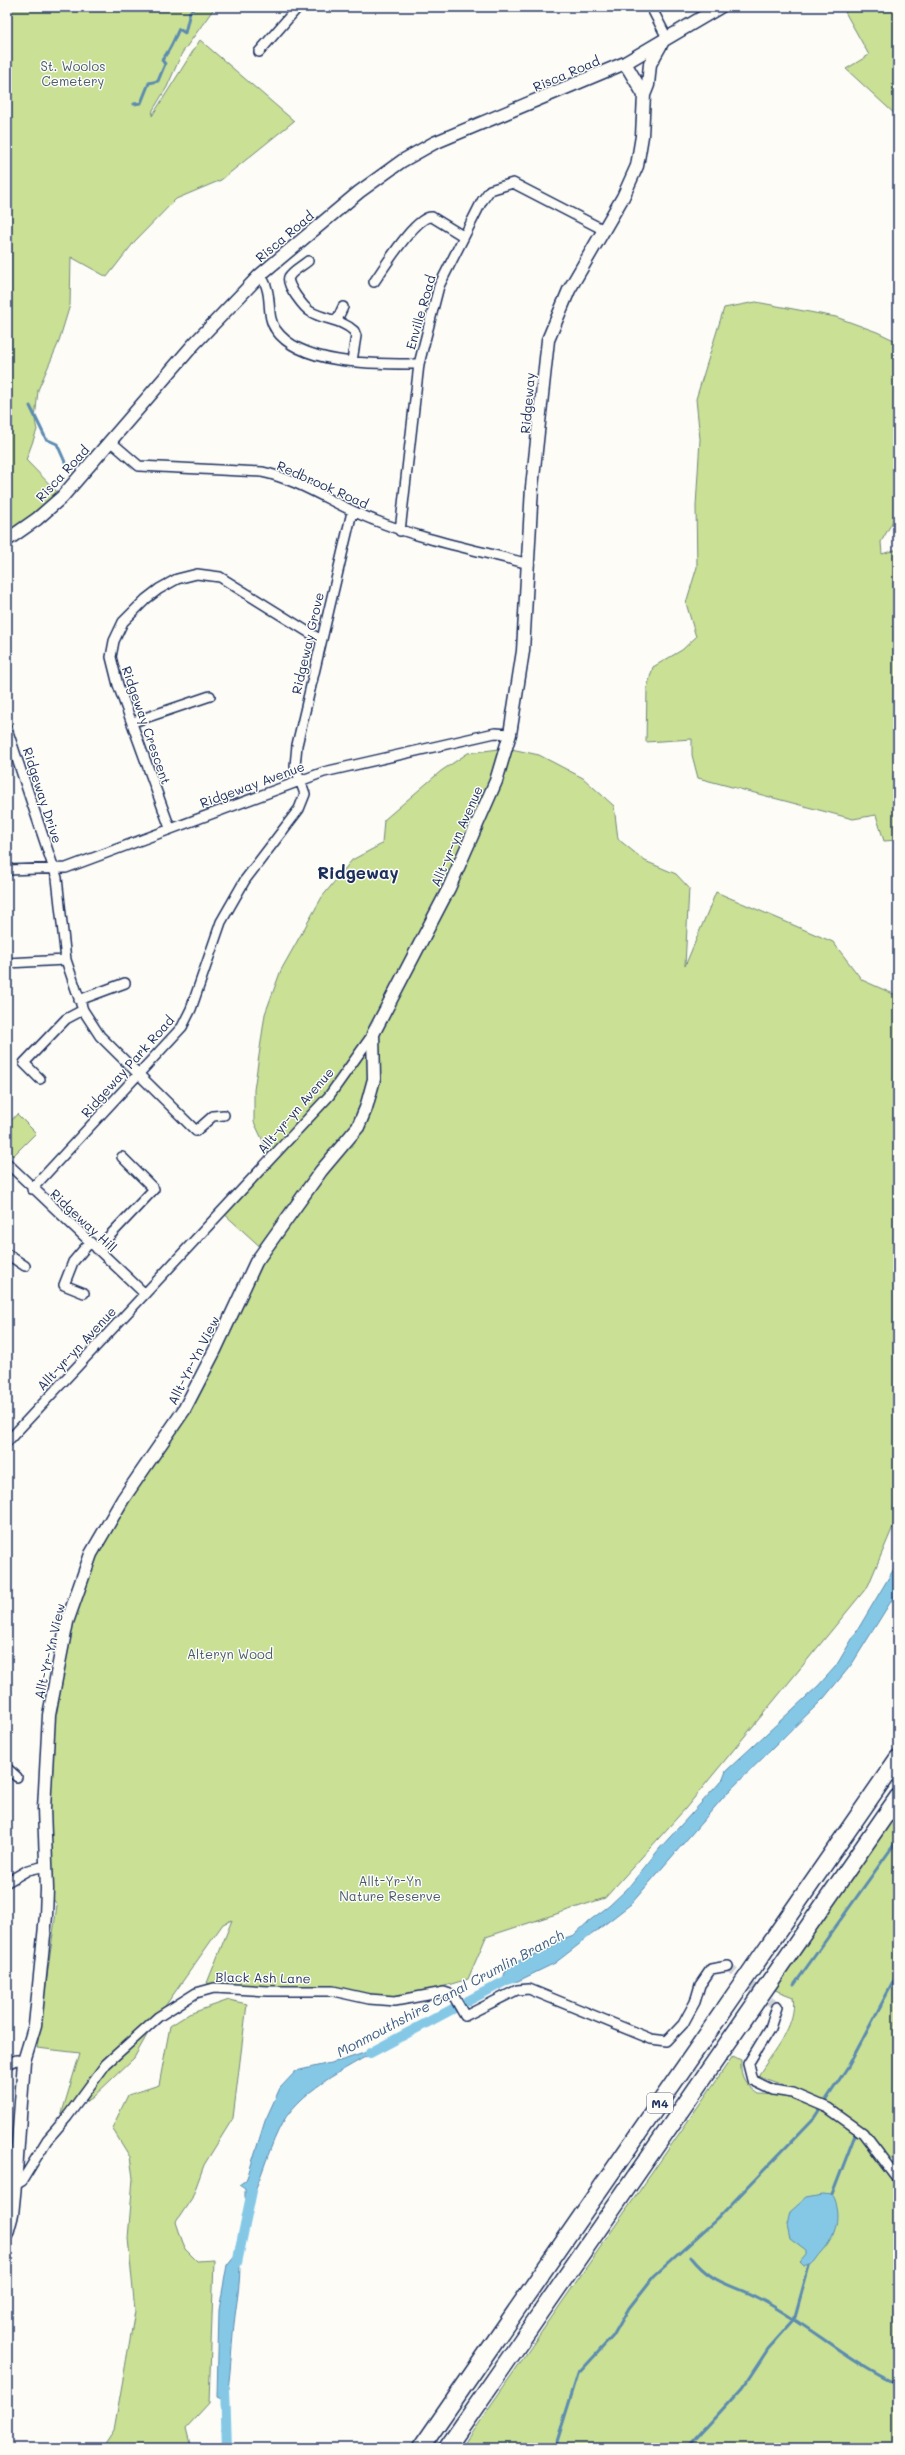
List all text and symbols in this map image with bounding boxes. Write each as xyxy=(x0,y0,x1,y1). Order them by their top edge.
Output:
street label: Risca Road xyxy=(530,51,602,95)
park label: St. Woolos Cemetery xyxy=(40,57,106,89)
street label: Risca Road xyxy=(251,207,317,265)
street label: Enville Road xyxy=(401,273,439,351)
street label: Ridgeway xyxy=(516,372,538,434)
street label: Risca Road xyxy=(32,441,92,505)
street label: Redbrook Road xyxy=(275,456,371,512)
street label: Ridgeway Grove xyxy=(287,590,327,696)
street label: Ridgeway Crescent xyxy=(119,664,175,787)
street label: Ridgeway Drive xyxy=(20,745,66,845)
street label: Ridgeway Avenue xyxy=(197,757,307,811)
street label: Allt-yr-yn Avenue xyxy=(426,783,486,889)
district label: Ridgeway xyxy=(317,861,399,884)
street label: Ridgeway Park Road xyxy=(77,1012,177,1120)
street label: Allt-yr-yn Avenue xyxy=(253,1063,337,1157)
street label: Ridgeway Hill xyxy=(47,1185,121,1255)
street label: Allt-yr-yn Avenue xyxy=(33,1302,119,1394)
street label: Allt-Yr-Yn View xyxy=(163,1313,223,1407)
street label: Allt-Yr-Yn View xyxy=(30,1602,68,1700)
park label: Alteryn Wood xyxy=(187,1645,273,1662)
park label: Allt-Yr-Yn Nature Reserve xyxy=(339,1872,441,1904)
water label: Monmouthshire Canal Crumlin Branch xyxy=(333,1925,567,2061)
street label: Black Ash Lane xyxy=(215,1968,311,1986)
road number: M4 xyxy=(647,2093,673,2113)

